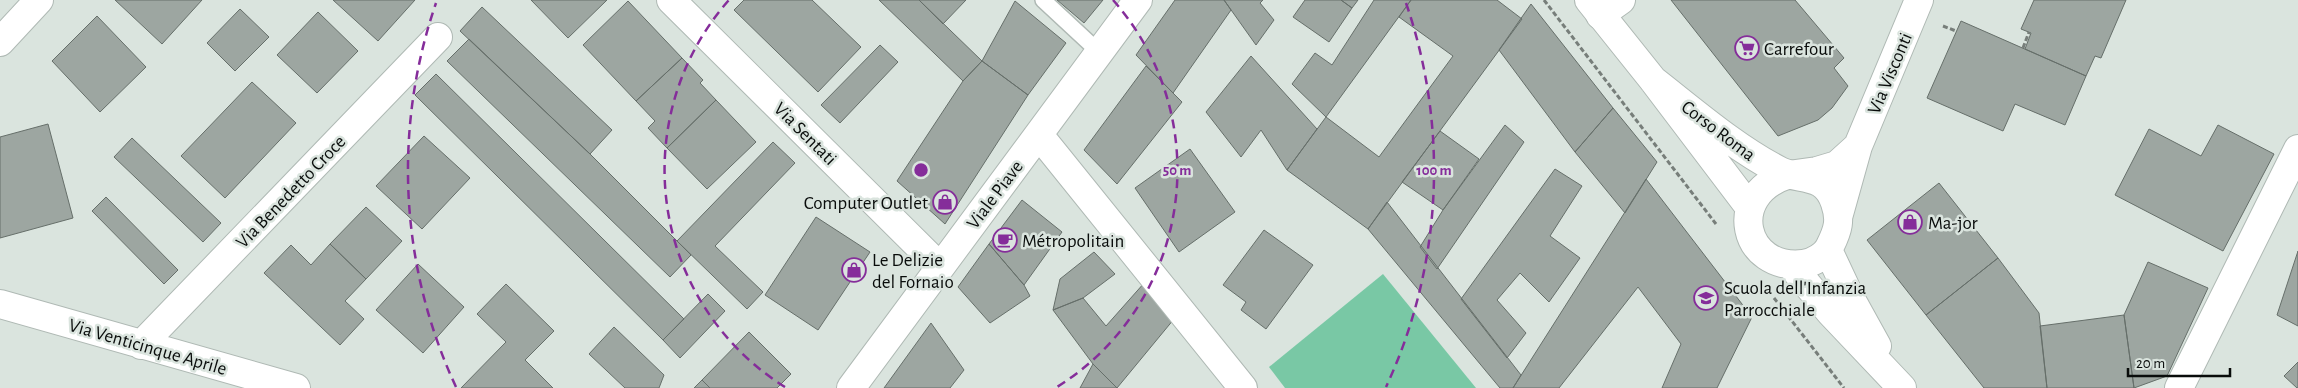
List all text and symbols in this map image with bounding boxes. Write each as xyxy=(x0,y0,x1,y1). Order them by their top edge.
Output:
street label: Via Visconti xyxy=(1865,30,1916,117)
supermarket icon: Carrefour xyxy=(1734,35,1760,61)
place label: Carrefour xyxy=(1764,40,1834,59)
street label: Corso Roma xyxy=(1678,97,1759,165)
street label: Via Sentati xyxy=(770,99,840,169)
street label: Via Benedetto Croce xyxy=(233,132,349,252)
street label: Viale Piave xyxy=(963,157,1027,233)
centre of rings xyxy=(912,161,930,179)
text: 50 m xyxy=(1163,163,1191,178)
text: 100 m xyxy=(1416,163,1452,178)
shop icon: Computer Outlet xyxy=(932,189,958,215)
place label: Computer Outlet xyxy=(804,194,928,213)
shop icon: Ma-jor xyxy=(1897,209,1923,235)
place label: Ma-jor xyxy=(1928,214,1978,233)
cafe icon: Métropolitain xyxy=(992,227,1018,253)
place label: Métropolitain xyxy=(1022,232,1124,251)
place label: Le Delizie del Fornaio xyxy=(872,251,954,292)
shop icon: Le Delizie del Fornaio xyxy=(841,257,867,283)
place label: Scuola dell'Infanzia Parrocchiale xyxy=(1724,279,1867,320)
school or university icon: Scuola dell'Infanzia Parrocchiale xyxy=(1693,285,1719,311)
street label: Via Venticinque Aprile xyxy=(66,316,229,379)
scale bar xyxy=(2128,346,2230,378)
text: 20 m xyxy=(2136,356,2165,371)

